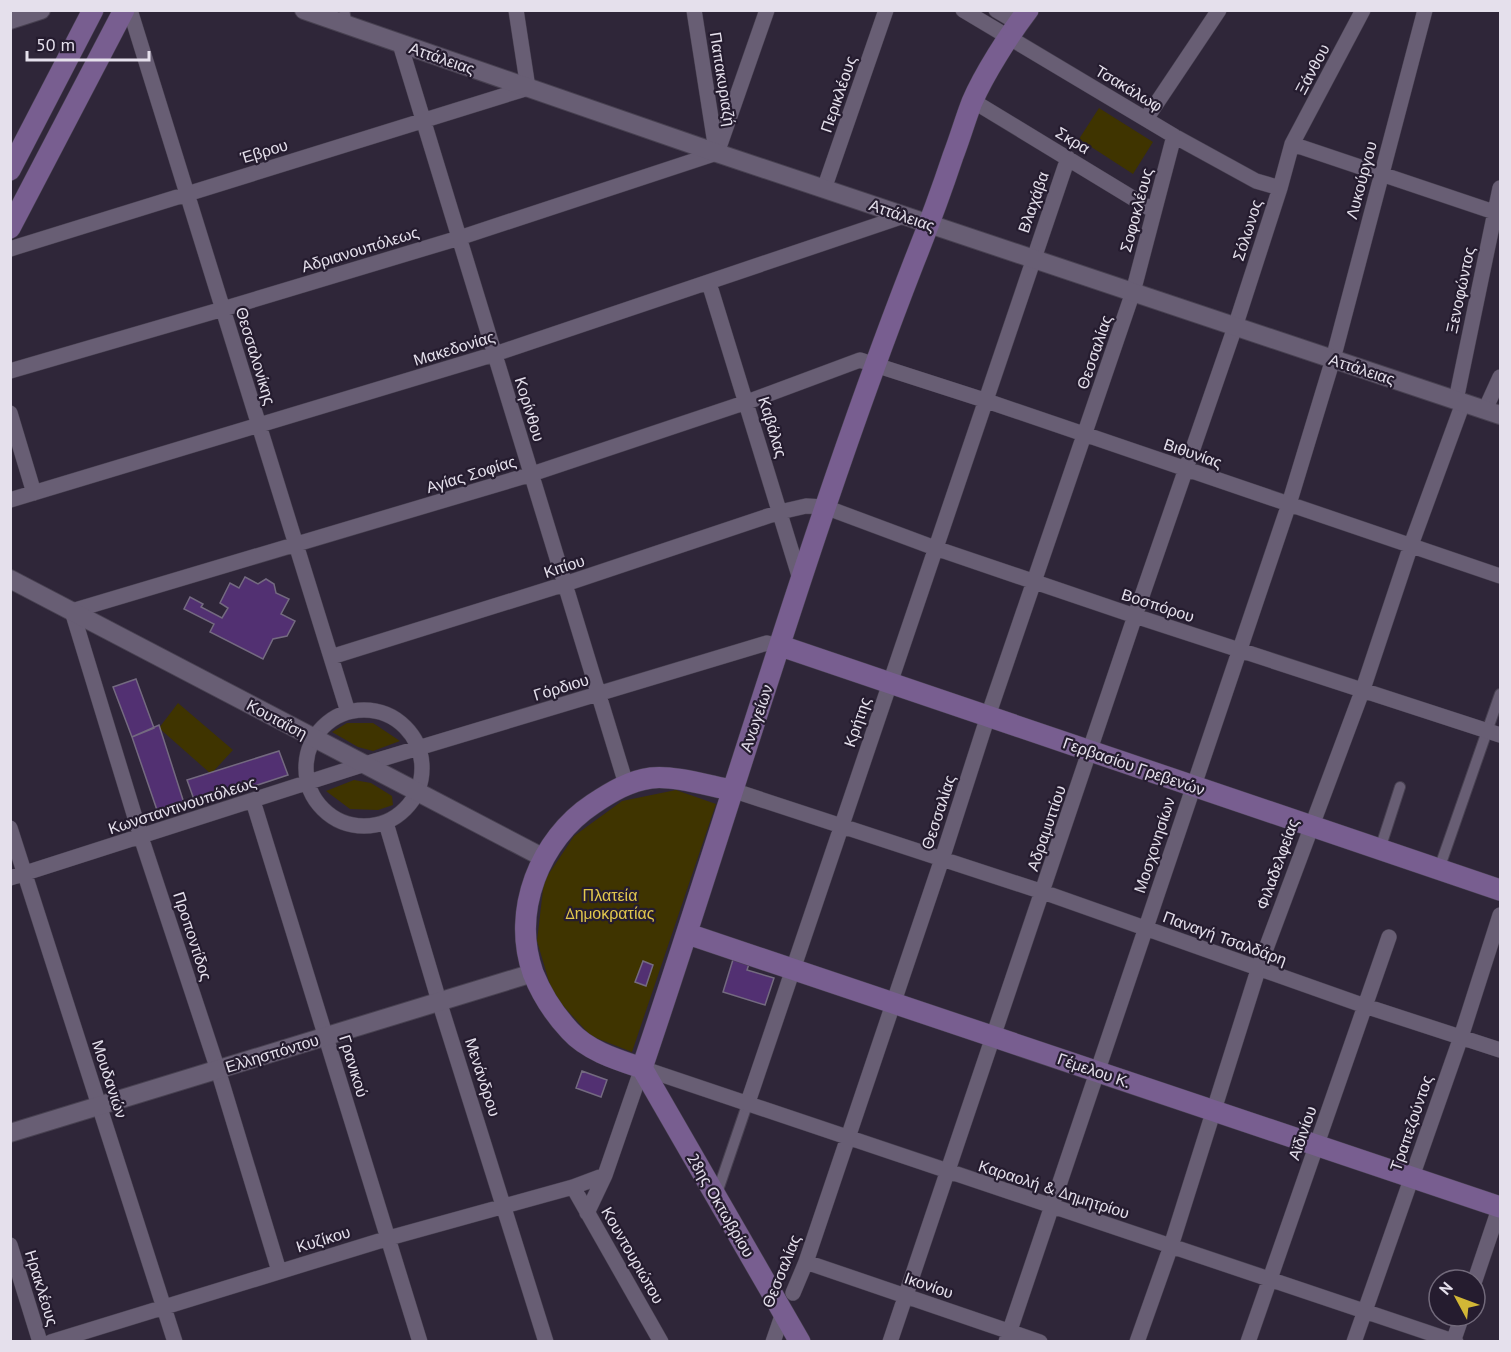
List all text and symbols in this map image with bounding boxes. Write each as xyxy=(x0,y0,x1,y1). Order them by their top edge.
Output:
scale bar xyxy=(27,24,148,62)
street label: Παπακυριαζή xyxy=(706,31,740,127)
text: 50 m xyxy=(36,33,75,56)
street label: Αττάλειας xyxy=(407,37,478,79)
street label: Ξάνθου xyxy=(1290,40,1334,98)
street label: Περικλέους xyxy=(816,53,861,135)
street label: Τσακάλωφ xyxy=(1092,60,1166,116)
street label: Σκρα xyxy=(1052,122,1094,158)
street label: Έβρου xyxy=(237,134,290,168)
street label: Λυκούργου xyxy=(1341,139,1381,221)
street label: Σοφοκλέους xyxy=(1115,165,1157,254)
street label: Βλαχάβα xyxy=(1013,169,1053,235)
street label: Αττάλειας xyxy=(867,194,938,236)
street label: Σόλωνος xyxy=(1228,197,1266,263)
street label: Αδριανουπόλεως xyxy=(299,222,421,276)
street label: Ξενοφώντος xyxy=(1441,245,1479,335)
street label: Θεσσαλονίκης xyxy=(232,305,280,408)
street label: Θεσσαλίας xyxy=(1072,312,1116,392)
street label: Μακεδονίας xyxy=(411,326,497,370)
street label: Αττάλειας xyxy=(1327,349,1398,389)
street label: Κορίνθου xyxy=(511,374,549,444)
street label: Καβάλας xyxy=(754,394,792,460)
street label: Βιθυνίας xyxy=(1161,434,1225,472)
street label: Αγίας Σοφίας xyxy=(424,451,519,497)
street label: Κιτίου xyxy=(541,550,587,582)
street label: Βοσπόρου xyxy=(1119,584,1197,626)
street label: Γόρδιου xyxy=(531,669,591,705)
street label: Ανωγείων xyxy=(735,682,777,754)
street label: Κρήτης xyxy=(839,694,875,750)
street label: Κουταΐση xyxy=(243,695,311,743)
street label: Γερβασίου Γρεβενών xyxy=(1060,732,1208,800)
street label: Κωνσταντινουπόλεως xyxy=(106,772,259,838)
street label: Θεσσαλίας xyxy=(917,772,960,852)
street label: Αδραμυττίου xyxy=(1022,782,1070,874)
street label: Μοσχονησίων xyxy=(1129,794,1179,896)
street label: Φιλαδελφείας xyxy=(1251,816,1303,912)
park label: Πλατεία Δημοκρατίας xyxy=(566,885,655,923)
street label: Προποντίδος xyxy=(169,889,217,983)
street label: Παναγή Τσαλδάρη xyxy=(1160,906,1290,970)
street label: Ελλησπόντου xyxy=(223,1029,321,1077)
street label: Γρανικού xyxy=(335,1032,373,1100)
street label: Μενάνδρου xyxy=(461,1035,505,1119)
street label: Μουδανιών xyxy=(88,1037,132,1121)
street label: Γέμελου Κ. xyxy=(1055,1048,1133,1092)
street label: Τραπεζούντος xyxy=(1385,1072,1437,1174)
street label: Αϊδινίου xyxy=(1283,1103,1321,1163)
street label: 28ης Οκτωβρίου xyxy=(683,1149,759,1261)
street label: Καραολή & Δημητρίου xyxy=(976,1155,1132,1223)
street label: Κουντουριώτου xyxy=(597,1203,669,1307)
street label: Κυζίκου xyxy=(294,1221,352,1257)
street label: Θεσσαλίας xyxy=(757,1231,805,1310)
street label: Ηρακλέους xyxy=(21,1248,63,1329)
street label: Ικονίου xyxy=(902,1267,956,1303)
north arrow xyxy=(1427,1268,1487,1328)
text: N xyxy=(1435,1278,1457,1299)

